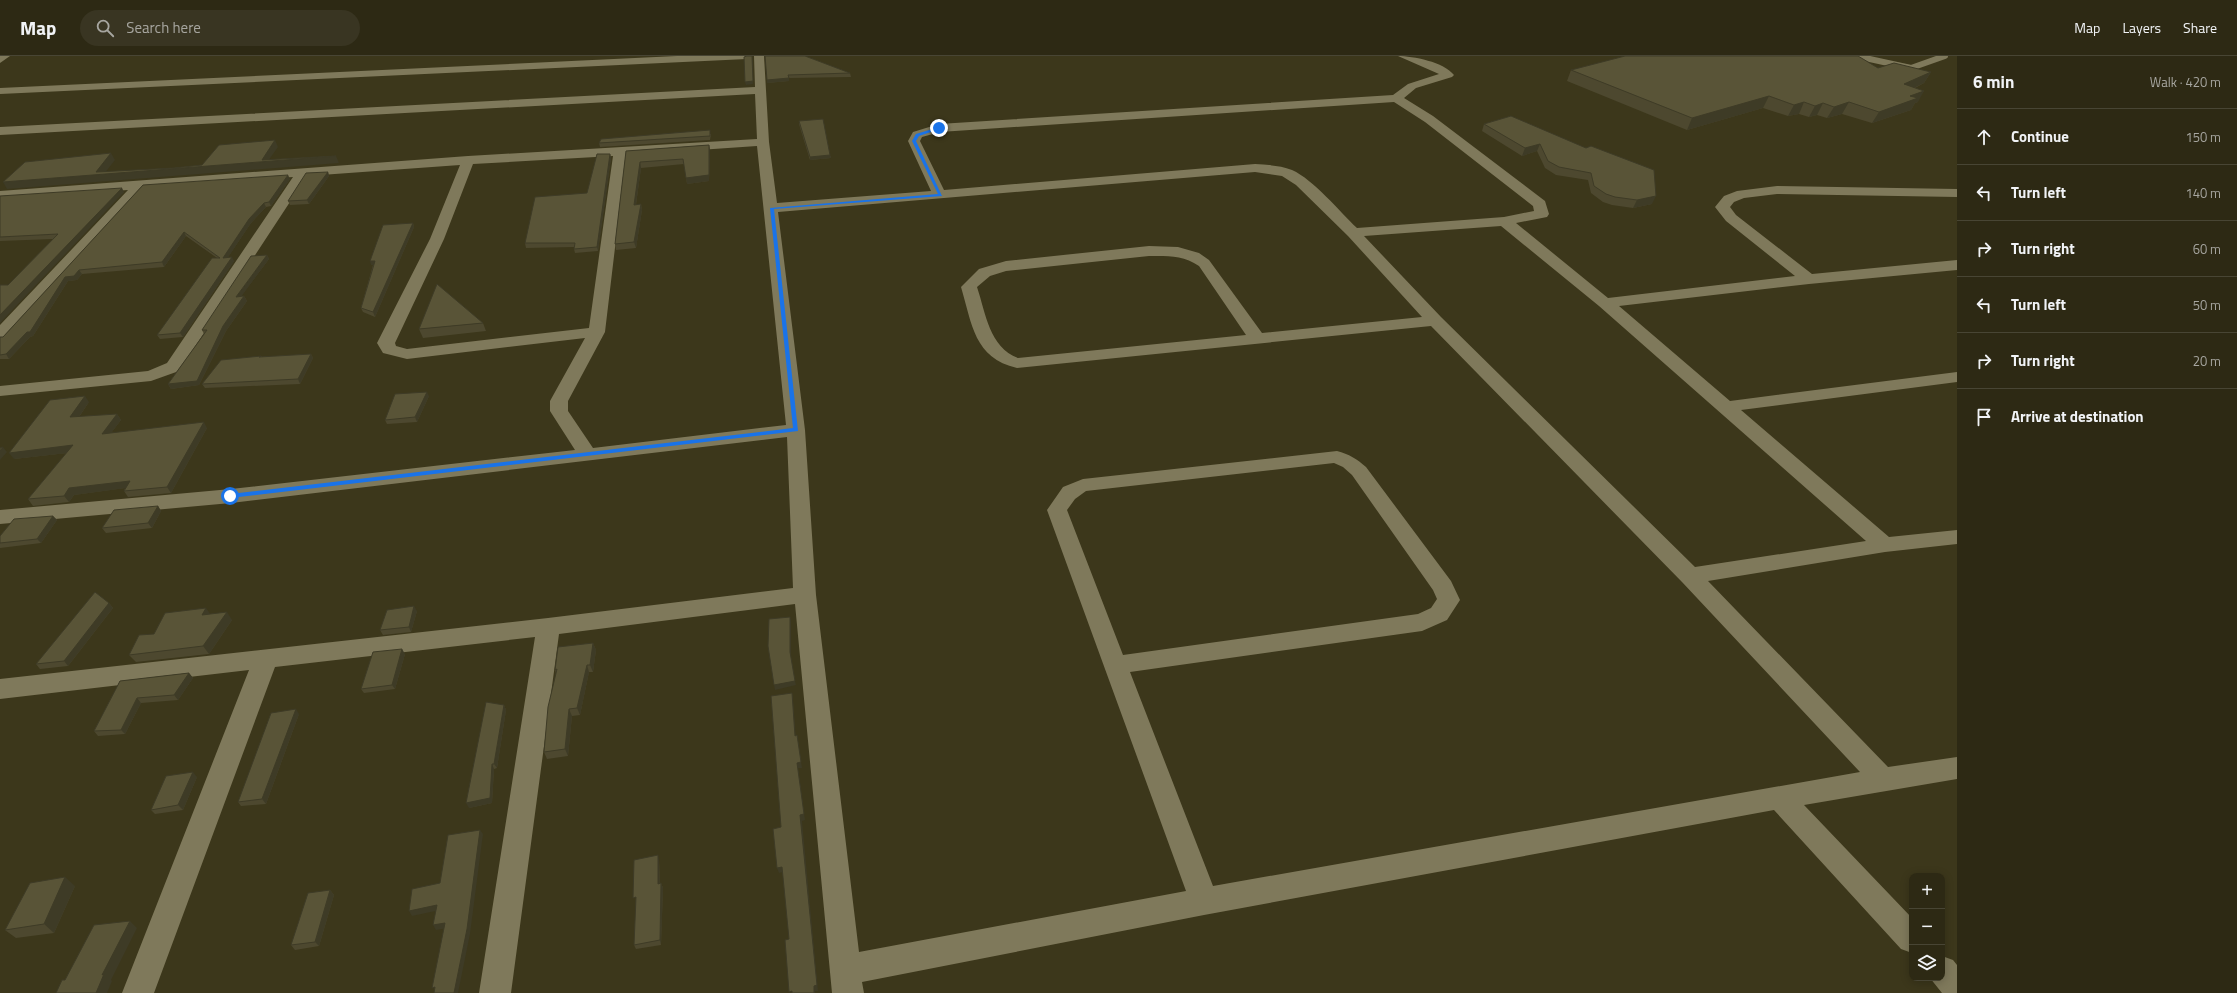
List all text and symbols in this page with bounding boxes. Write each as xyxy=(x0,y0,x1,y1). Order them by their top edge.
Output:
search box xyxy=(80,10,360,46)
text: Map xyxy=(20,13,56,42)
text: Search here xyxy=(126,16,201,39)
icon: search xyxy=(94,17,116,39)
text: Map xyxy=(2074,17,2100,38)
text: Layers xyxy=(2122,17,2161,38)
text: Share xyxy=(2183,17,2217,38)
text: 6 min xyxy=(1973,69,2014,95)
text: Walk · 420 m xyxy=(2150,72,2221,92)
route end xyxy=(930,119,948,137)
text: Continue xyxy=(2011,125,2069,148)
icon: ahead xyxy=(1973,126,1995,148)
text: 150 m xyxy=(2185,127,2221,147)
text: Turn left xyxy=(2011,181,2066,204)
icon: left xyxy=(1973,182,1995,204)
text: 140 m xyxy=(2185,183,2221,203)
text: Turn right xyxy=(2011,237,2075,260)
icon: right xyxy=(1973,238,1995,260)
text: 60 m xyxy=(2193,239,2221,259)
text: Turn left xyxy=(2011,293,2066,316)
icon: left xyxy=(1973,294,1995,316)
text: 50 m xyxy=(2193,295,2221,315)
text: Turn right xyxy=(2011,349,2075,372)
icon: right xyxy=(1973,350,1995,372)
text: 20 m xyxy=(2193,351,2221,371)
text: Arrive at destination xyxy=(2011,405,2144,428)
icon: arrive xyxy=(1973,406,1995,428)
route start xyxy=(221,487,239,505)
map controls xyxy=(1909,873,1945,981)
button: + xyxy=(1909,873,1945,909)
button: − xyxy=(1909,909,1945,945)
button: layers xyxy=(1909,945,1945,981)

